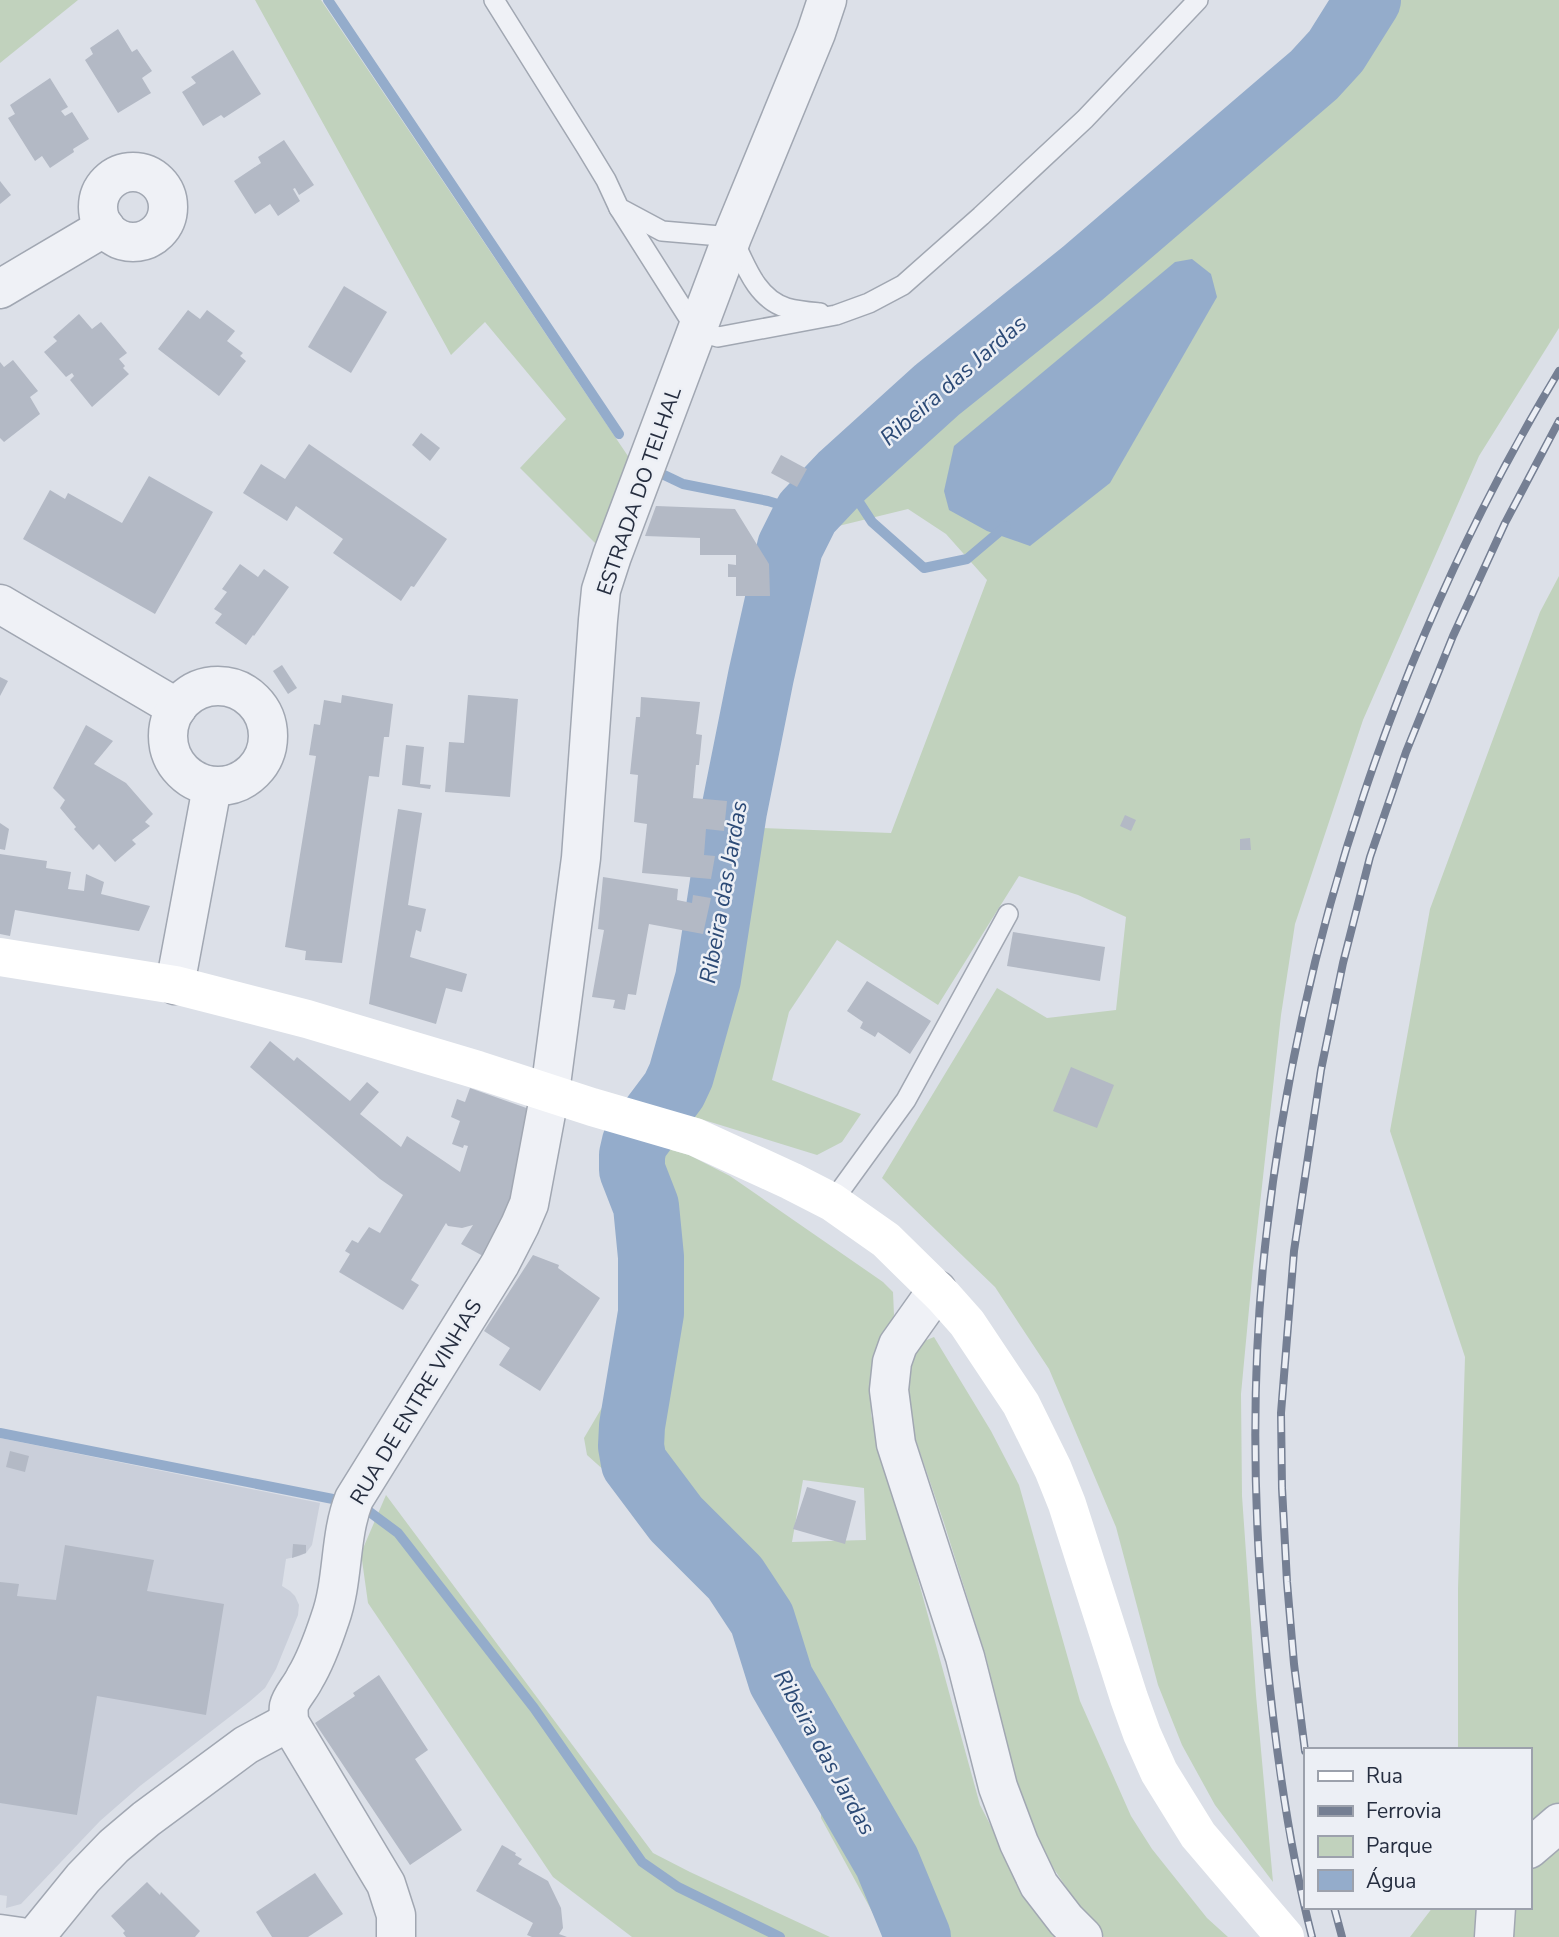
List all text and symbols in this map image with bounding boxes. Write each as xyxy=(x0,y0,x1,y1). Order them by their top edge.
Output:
water label: Ribeira das Jardas xyxy=(873,308,1033,453)
street label: ESTRADA DO TELHAL xyxy=(590,383,688,599)
water label: Ribeira das Jardas xyxy=(692,798,755,986)
street label: RUA DE ENTRE VINHAS xyxy=(344,1294,488,1510)
water label: Ribeira das Jardas xyxy=(766,1664,883,1841)
legend xyxy=(1304,1748,1531,1909)
text: Rua xyxy=(1366,1762,1403,1790)
text: Ferrovia xyxy=(1366,1797,1442,1825)
text: Parque xyxy=(1366,1832,1433,1860)
text: Água xyxy=(1366,1867,1416,1895)

